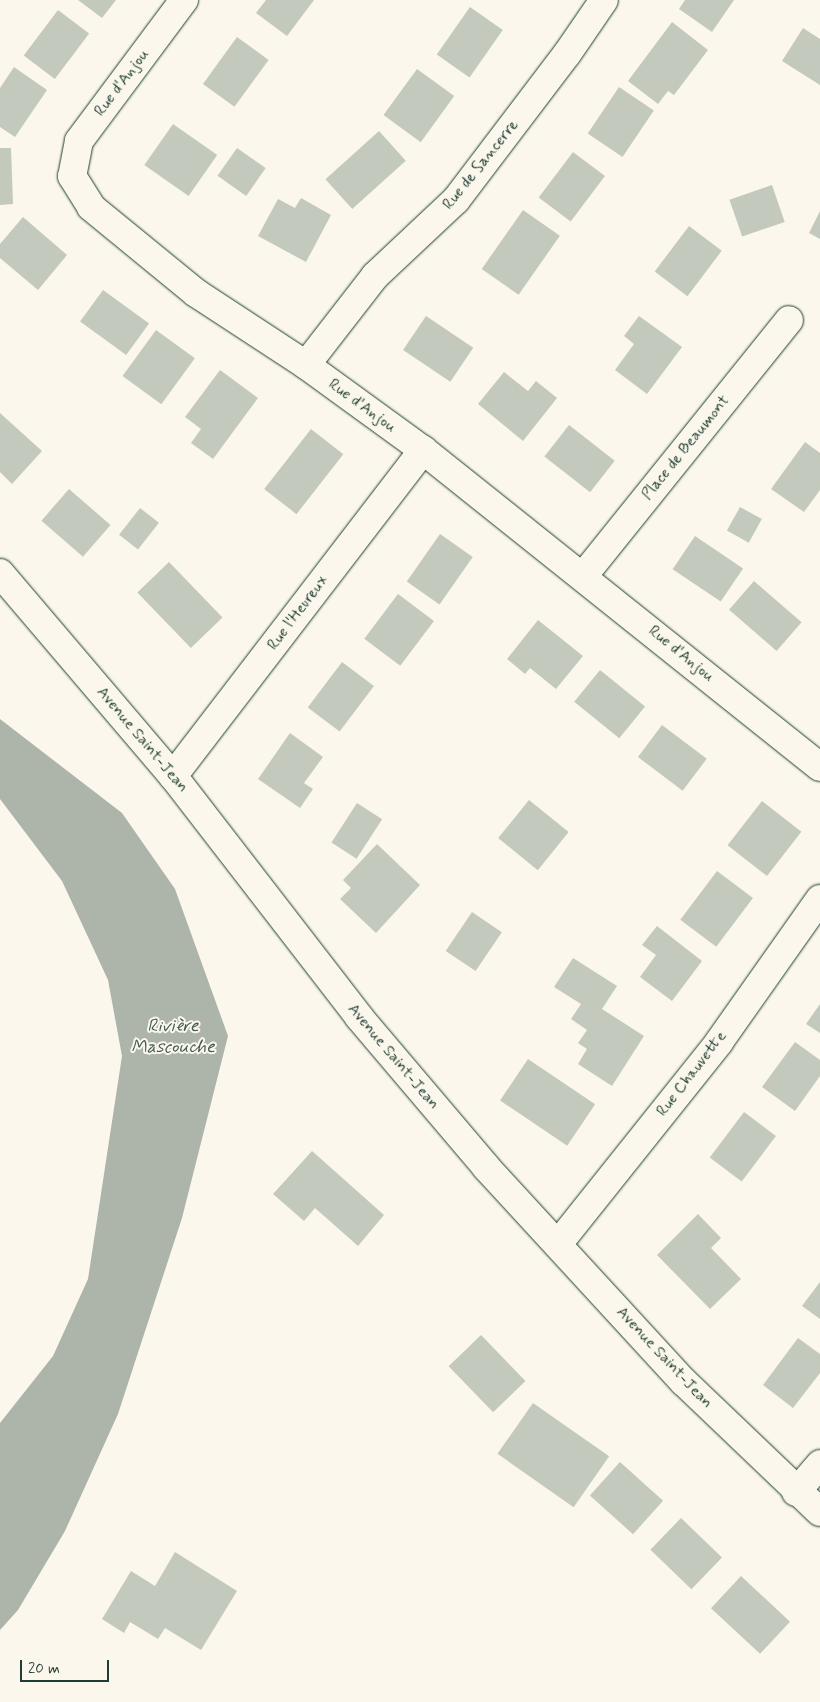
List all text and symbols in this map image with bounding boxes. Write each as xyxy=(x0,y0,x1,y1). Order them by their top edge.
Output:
street label: Rue d'Anjou xyxy=(91,46,153,120)
street label: Rue de Sancerre xyxy=(440,117,522,213)
street label: Rue d'Anjou xyxy=(324,375,400,437)
street label: Place de Beaumont xyxy=(638,392,734,504)
street label: Rue l'Heureux xyxy=(264,572,332,654)
street label: Rue d'Anjou xyxy=(644,622,718,686)
street label: Avenue Saint-Jean xyxy=(92,683,192,797)
street label: Avenue Saint-Jean xyxy=(343,1000,443,1114)
water label: Rivière Mascouche xyxy=(131,1016,215,1058)
street label: Rue Chauvette xyxy=(654,1029,730,1119)
street label: Avenue Saint-Jean xyxy=(612,1303,716,1413)
scale bar xyxy=(22,1650,111,1682)
text: 20 m xyxy=(28,1659,60,1679)

